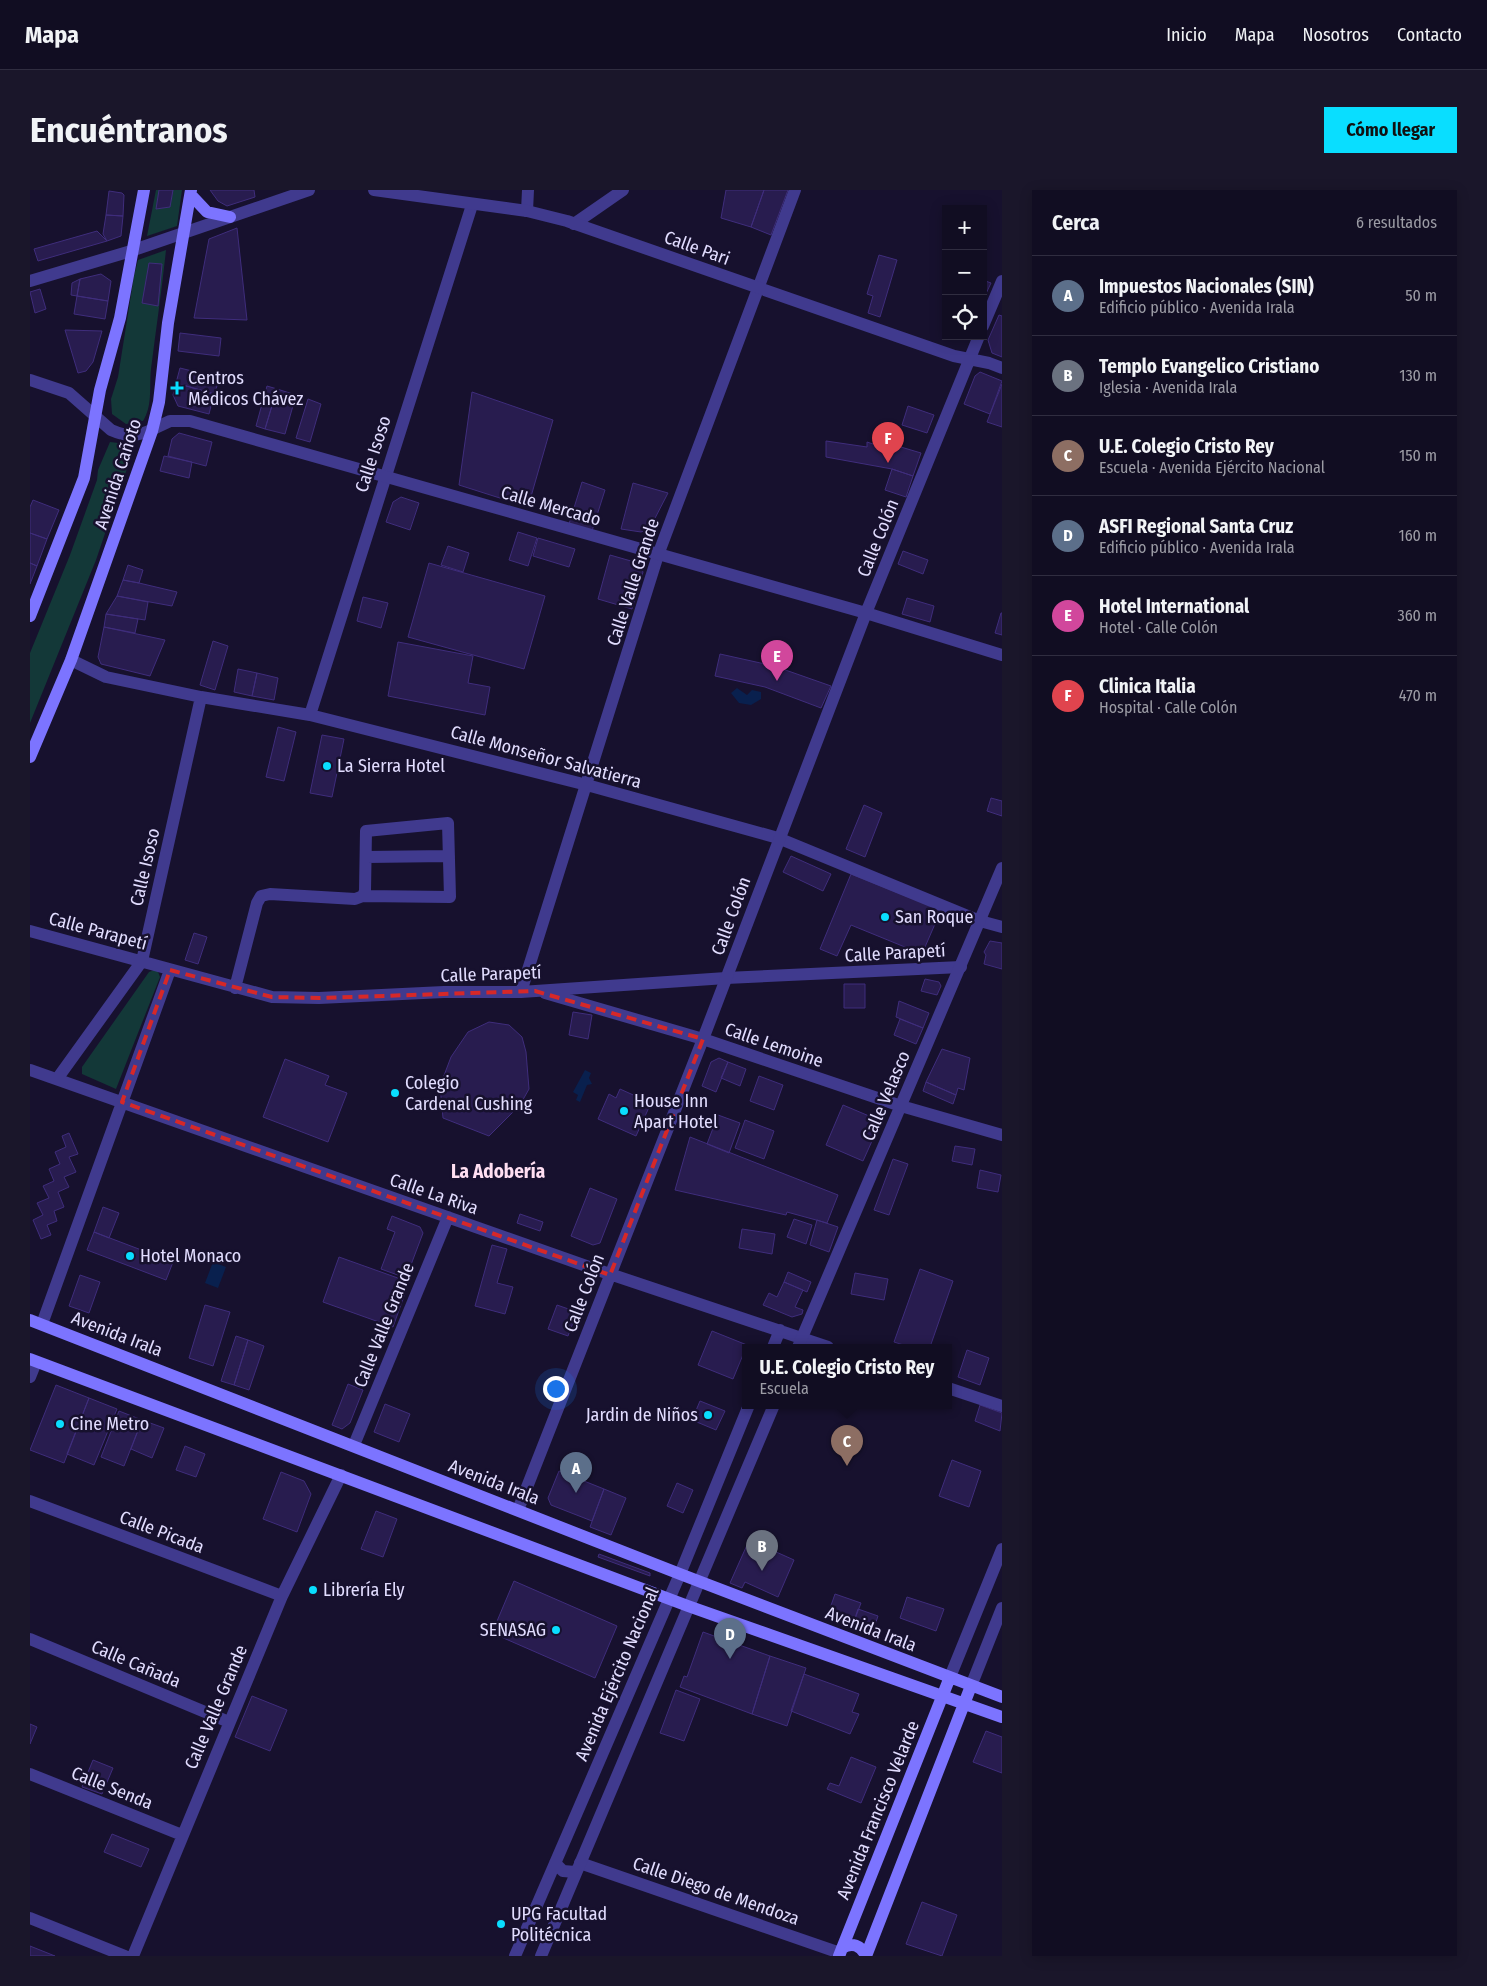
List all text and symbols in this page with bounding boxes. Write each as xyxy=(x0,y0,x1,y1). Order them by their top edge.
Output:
text: Mapa xyxy=(25,21,79,49)
text: Inicio xyxy=(1166,24,1207,46)
text: Mapa xyxy=(1235,24,1275,46)
text: Nosotros xyxy=(1303,24,1369,46)
text: Contacto xyxy=(1397,24,1462,46)
button: Cómo llegar xyxy=(1324,107,1457,153)
text: Encuéntranos xyxy=(30,109,228,151)
map controls xyxy=(942,205,987,340)
button: + xyxy=(942,205,987,250)
text: Cerca xyxy=(1052,210,1100,236)
text: 6 resultados xyxy=(1356,213,1437,232)
street label: Calle Pari xyxy=(661,226,733,270)
button: − xyxy=(942,250,987,295)
text: Impuestos Nacionales (SIN) xyxy=(1099,275,1314,298)
text: A xyxy=(1064,286,1072,305)
text: 50 m xyxy=(1405,286,1437,305)
button: locate xyxy=(942,295,987,340)
text: Edificio público · Avenida Irala xyxy=(1099,298,1295,317)
text: Templo Evangelico Cristiano xyxy=(1099,355,1319,378)
text: B xyxy=(1064,366,1072,385)
text: 130 m xyxy=(1399,366,1437,385)
place label: Centros Médicos Chávez xyxy=(188,367,303,410)
text: Iglesia · Avenida Irala xyxy=(1099,378,1237,397)
marker: Centros Médicos Chávez xyxy=(170,381,184,395)
street label: Calle Isoso xyxy=(350,413,396,495)
street label: Avenida Cañoto xyxy=(90,416,146,532)
pin: F xyxy=(872,422,904,463)
text: U.E. Colegio Cristo Rey xyxy=(1099,435,1274,458)
text: C xyxy=(1064,446,1072,465)
text: 150 m xyxy=(1399,446,1437,465)
text: Escuela · Avenida Ejército Nacional xyxy=(1099,458,1325,477)
street label: Calle Mercado xyxy=(498,481,604,531)
street label: Calle Colón xyxy=(852,496,904,580)
street label: Calle Valle Grande xyxy=(602,515,664,648)
text: ASFI Regional Santa Cruz xyxy=(1099,515,1293,538)
text: D xyxy=(1063,526,1073,545)
text: 160 m xyxy=(1398,526,1437,545)
text: Edificio público · Avenida Irala xyxy=(1099,538,1295,557)
text: Hotel International xyxy=(1099,595,1249,618)
text: E xyxy=(1064,606,1072,625)
text: 360 m xyxy=(1397,606,1437,625)
text: Hotel · Calle Colón xyxy=(1099,618,1218,637)
pin: E xyxy=(761,640,793,681)
text: Clinica Italia xyxy=(1099,675,1196,698)
text: F xyxy=(1064,686,1072,705)
text: 470 m xyxy=(1399,686,1437,705)
text: Hospital · Calle Colón xyxy=(1099,698,1237,717)
street label: Calle Monseñor Salvatierra xyxy=(448,721,644,793)
place label: La Sierra Hotel xyxy=(337,755,445,777)
marker: La Sierra Hotel xyxy=(321,760,333,772)
street label: Calle Isoso xyxy=(125,826,165,908)
street label: Calle Colón xyxy=(707,874,755,958)
place label: San Roque xyxy=(895,906,974,928)
street label: Calle Parapetí xyxy=(46,907,150,955)
marker: San Roque xyxy=(879,911,891,923)
street label: Calle Parapetí xyxy=(844,939,946,967)
street label: Calle Parapetí xyxy=(440,961,542,987)
street label: Calle Lemoine xyxy=(722,1018,826,1072)
street label: Calle Velasco xyxy=(857,1048,915,1144)
place label: Colegio Cardenal Cushing xyxy=(405,1072,533,1115)
marker: Colegio Cardenal Cushing xyxy=(389,1087,401,1099)
place label: House Inn Apart Hotel xyxy=(634,1090,718,1133)
marker: House Inn Apart Hotel xyxy=(618,1105,630,1117)
district label: La Adobería xyxy=(451,1160,545,1183)
street label: Calle La Riva xyxy=(387,1169,481,1219)
place label: Hotel Monaco xyxy=(140,1245,241,1267)
marker: Hotel Monaco xyxy=(124,1250,136,1262)
street label: Calle Colón xyxy=(559,1251,609,1335)
street label: Calle Valle Grande xyxy=(349,1259,419,1391)
street label: Avenida Irala xyxy=(68,1307,166,1361)
popup xyxy=(742,1344,952,1409)
text: U.E. Colegio Cristo Rey xyxy=(760,1356,934,1379)
your location xyxy=(543,1376,569,1402)
text: Escuela xyxy=(760,1379,809,1398)
place label: Jardin de Niños xyxy=(586,1404,698,1426)
marker: Jardin de Niños xyxy=(702,1409,714,1421)
place label: Cine Metro xyxy=(70,1413,149,1435)
marker: Cine Metro xyxy=(54,1418,66,1430)
pin: C xyxy=(831,1425,863,1466)
pin: A xyxy=(560,1452,592,1493)
street label: Avenida Irala xyxy=(445,1455,543,1509)
street label: Calle Picada xyxy=(117,1506,208,1558)
pin: B xyxy=(746,1530,778,1571)
place label: Librería Ely xyxy=(323,1579,405,1601)
marker: Librería Ely xyxy=(307,1584,319,1596)
street label: Avenida Ejército Nacional xyxy=(570,1584,664,1764)
street label: Avenida Irala xyxy=(822,1602,920,1656)
pin: D xyxy=(714,1618,746,1659)
place label: SENASAG xyxy=(480,1619,546,1641)
marker: SENASAG xyxy=(550,1624,562,1636)
street label: Calle Cañada xyxy=(88,1635,184,1693)
street label: Calle Valle Grande xyxy=(180,1642,252,1772)
street label: Avenida Francisco Velarde xyxy=(832,1717,924,1903)
street label: Calle Senda xyxy=(68,1762,156,1814)
street label: Calle Diego de Mendoza xyxy=(630,1852,802,1930)
place label: UPG Facultad Politécnica xyxy=(511,1903,607,1946)
marker: UPG Facultad Politécnica xyxy=(495,1918,507,1930)

